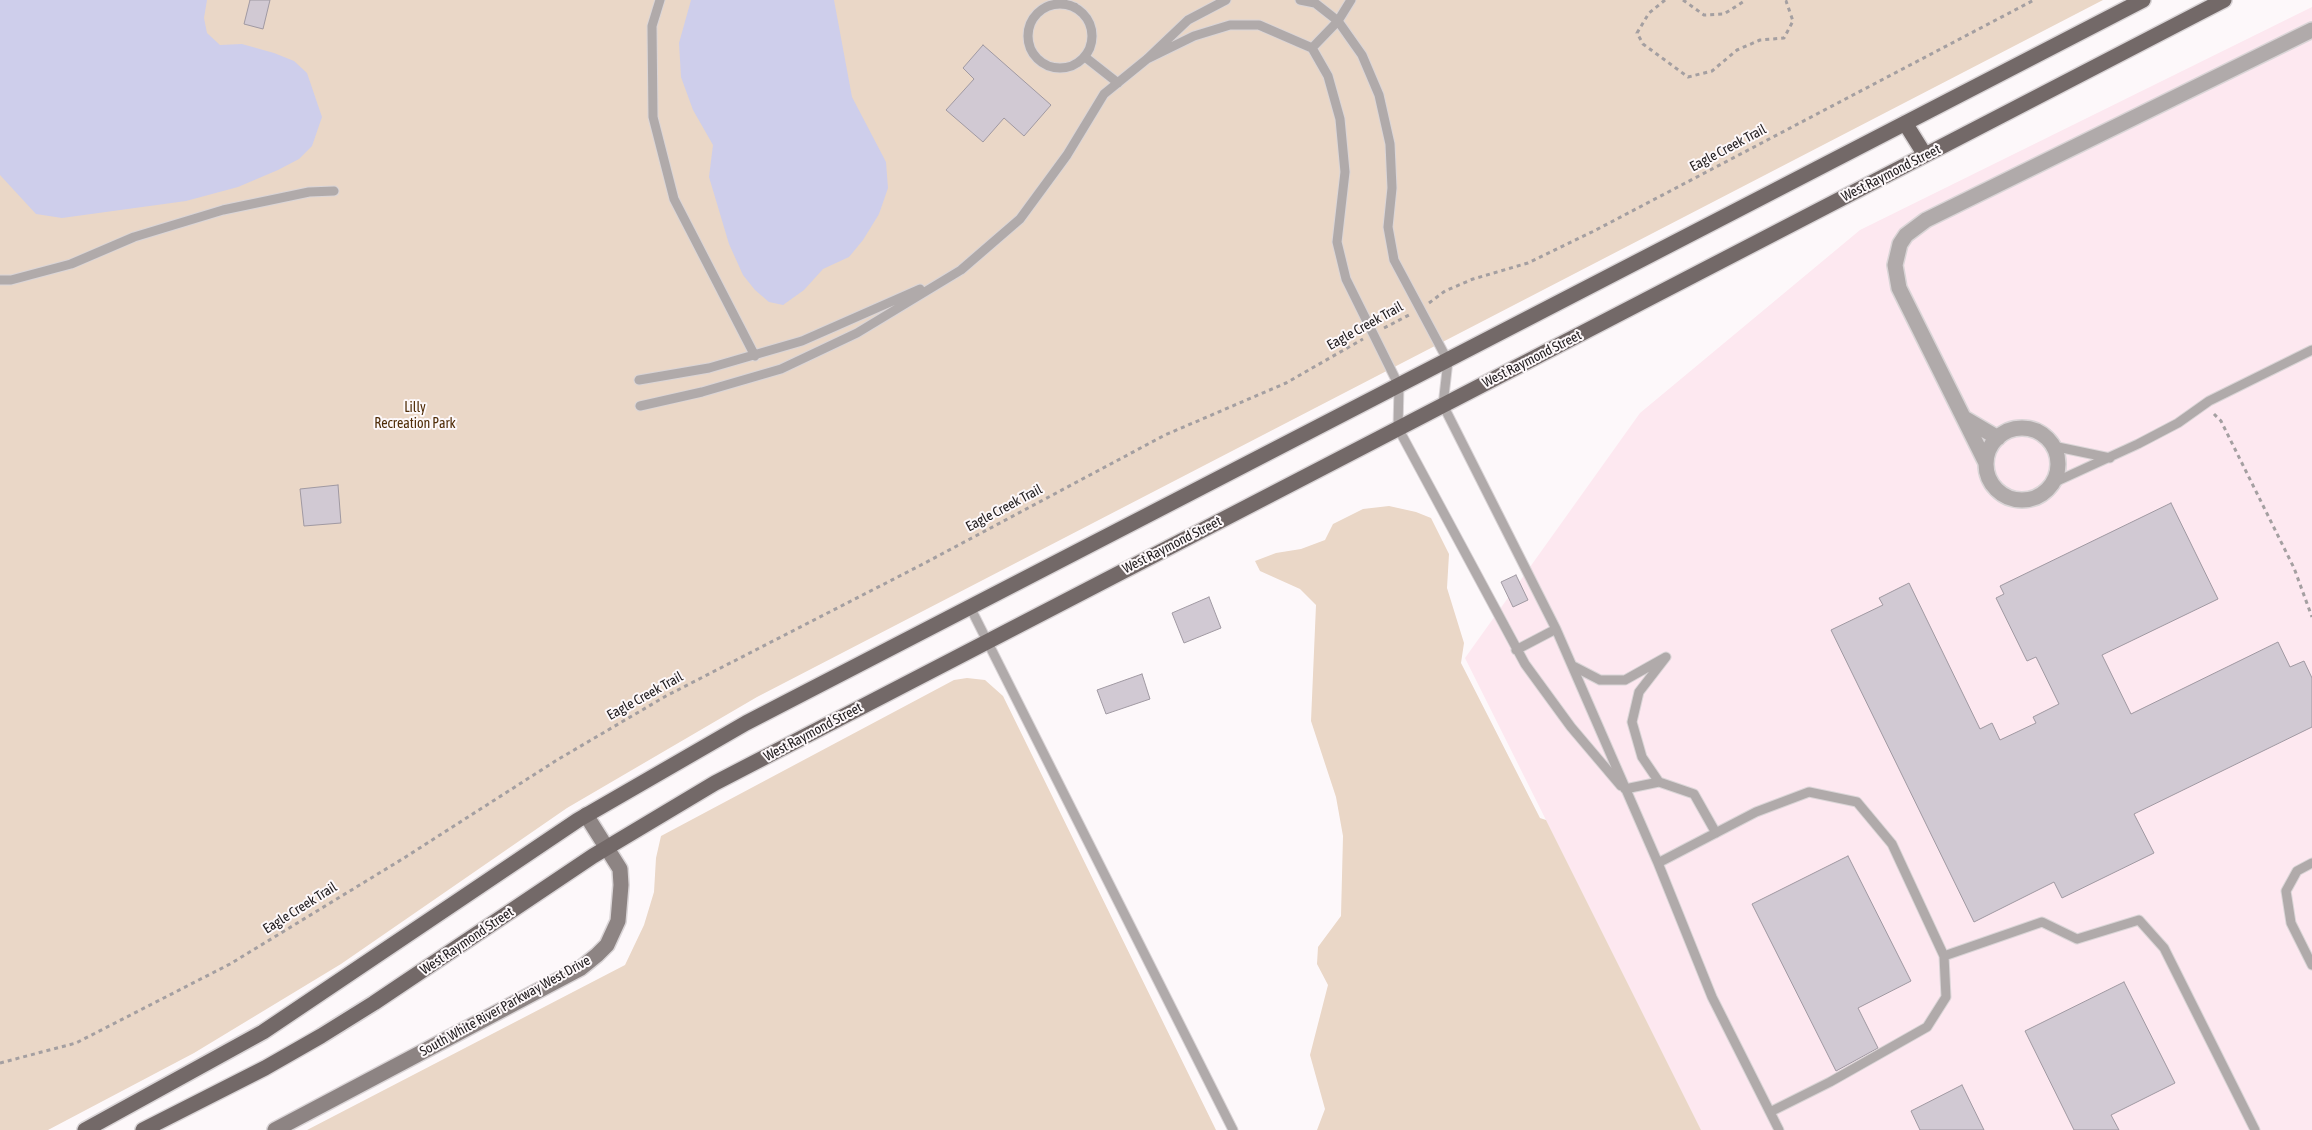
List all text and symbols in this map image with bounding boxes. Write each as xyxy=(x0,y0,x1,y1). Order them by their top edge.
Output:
street label: Eagle Creek Trail xyxy=(1687,121,1769,175)
street label: West Raymond Street xyxy=(1839,141,1943,205)
street label: Eagle Creek Trail xyxy=(1324,298,1406,354)
street label: West Raymond Street xyxy=(1480,327,1584,391)
park label: Lilly Recreation Park xyxy=(374,400,456,432)
street label: Eagle Creek Trail xyxy=(963,481,1045,535)
street label: West Raymond Street xyxy=(1120,513,1224,577)
street label: Eagle Creek Trail xyxy=(604,668,686,724)
street label: West Raymond Street xyxy=(761,699,865,765)
street label: Eagle Creek Trail xyxy=(260,879,340,937)
street label: West Raymond Street xyxy=(417,904,517,978)
street label: South White River Parkway West Drive xyxy=(417,952,593,1060)

